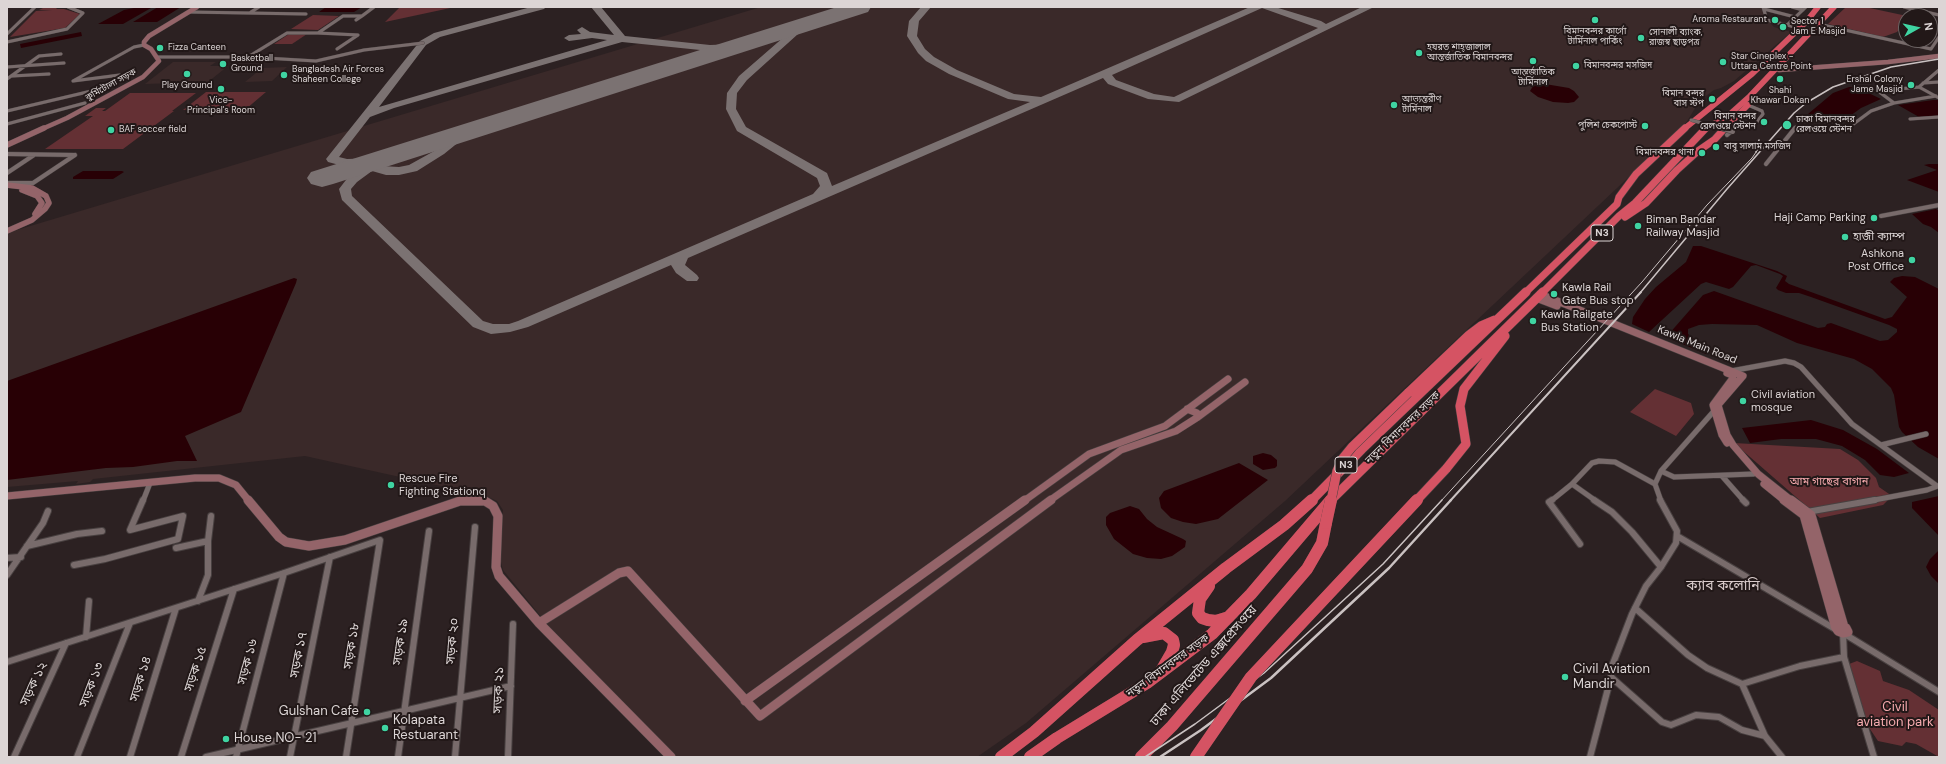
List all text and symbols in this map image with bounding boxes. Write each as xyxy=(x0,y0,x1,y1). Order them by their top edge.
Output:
north arrow xyxy=(1898,8,1938,48)
marker: বিমানবন্দর কার্গো টার্মিনাল পার্কিং xyxy=(1590,15,1600,25)
place label: Aroma Restaurant xyxy=(1692,15,1767,25)
marker: Aroma Restaurant xyxy=(1770,15,1780,25)
place label: Sector 1 Jam E Masjid xyxy=(1791,17,1845,38)
marker: Sector 1 Jam E Masjid xyxy=(1778,22,1788,32)
text: N xyxy=(1921,22,1936,31)
place label: বিমানবন্দর কার্গো টার্মিনাল পার্কিং xyxy=(1564,27,1626,48)
place label: সোনালী ব্যাংক, রাজস্ব ছাড়পত্র xyxy=(1649,28,1702,49)
marker: সোনালী ব্যাংক, রাজস্ব ছাড়পত্র xyxy=(1636,33,1646,43)
marker: Fizza Canteen xyxy=(155,43,165,53)
place label: Fizza Canteen xyxy=(168,43,226,53)
place label: হযরত শাহ্‌জালাল আন্তর্জাতিক বিমানবন্দর xyxy=(1427,43,1512,64)
marker: হযরত শাহ্‌জালাল আন্তর্জাতিক বিমানবন্দর xyxy=(1414,48,1424,58)
place label: Star Cineplex - Uttara Centre Point xyxy=(1731,52,1812,73)
place label: Basketball Ground xyxy=(231,54,273,75)
marker: আন্তর্জাতিক টার্মিনাল xyxy=(1528,56,1538,66)
marker: Star Cineplex - Uttara Centre Point xyxy=(1718,57,1728,67)
marker: Basketball Ground xyxy=(218,59,228,69)
marker: বিমানবন্দর মসজিদ xyxy=(1571,61,1581,71)
place label: বিমানবন্দর মসজিদ xyxy=(1584,61,1652,71)
place label: Bangladesh Air Forces Shaheen College xyxy=(292,65,384,86)
street label: কুর্মিটোলা সড়ক xyxy=(84,67,138,103)
place label: আন্তর্জাতিক টার্মিনাল xyxy=(1511,68,1555,89)
marker: Play Ground xyxy=(182,69,192,79)
marker: Bangladesh Air Forces Shaheen College xyxy=(279,70,289,80)
marker: Shahi Khawar Dokan xyxy=(1775,74,1785,84)
place label: Ershal Colony Jame Masjid xyxy=(1846,75,1903,96)
marker: Ershal Colony Jame Masjid xyxy=(1906,80,1916,90)
place label: Play Ground xyxy=(162,81,212,91)
marker: Vice- Principal's Room xyxy=(216,84,226,94)
place label: Shahi Khawar Dokan xyxy=(1751,86,1809,107)
place label: বিমান বন্দর বাস স্টপ xyxy=(1662,89,1704,110)
marker: বিমান বন্দর বাস স্টপ xyxy=(1707,94,1717,104)
place label: আভ্যন্তরীণ টার্মিনাল xyxy=(1402,95,1441,116)
place label: Vice- Principal's Room xyxy=(187,96,255,117)
marker: আভ্যন্তরীণ টার্মিনাল xyxy=(1389,100,1399,110)
place label: বিমান বন্দর রেলওয়ে স্টেশন xyxy=(1700,112,1756,133)
place label: ঢাকা বিমানবন্দর রেলওয়ে স্টেশন xyxy=(1796,115,1855,136)
marker: বিমান বন্দর রেলওয়ে স্টেশন xyxy=(1759,117,1769,127)
marker: ঢাকা বিমানবন্দর রেলওয়ে স্টেশন xyxy=(1781,119,1793,131)
place label: পুলিশ চেকপোস্ট xyxy=(1578,121,1637,131)
marker: পুলিশ চেকপোস্ট xyxy=(1640,121,1650,131)
marker: BAF soccer field xyxy=(106,125,116,135)
place label: BAF soccer field xyxy=(119,125,186,135)
marker: বাবু সালাম মসজিদ xyxy=(1711,142,1721,152)
place label: বাবু সালাম মসজিদ xyxy=(1724,142,1791,152)
place label: বিমানবন্দর থানা xyxy=(1636,148,1694,158)
marker: বিমানবন্দর থানা xyxy=(1697,148,1707,158)
place label: Haji Camp Parking xyxy=(1774,211,1866,225)
place label: Biman Bandar Railway Masjid xyxy=(1646,213,1719,239)
marker: Haji Camp Parking xyxy=(1869,213,1879,223)
marker: Biman Bandar Railway Masjid xyxy=(1633,221,1643,231)
road number: N3 xyxy=(1591,225,1613,241)
place label: হাজী ক্যাম্প xyxy=(1853,230,1905,244)
marker: হাজী ক্যাম্প xyxy=(1840,232,1850,242)
place label: Ashkona Post Office xyxy=(1848,247,1904,273)
marker: Ashkona Post Office xyxy=(1907,255,1917,265)
place label: Kawla Rail Gate Bus stop xyxy=(1562,281,1634,307)
marker: Kawla Rail Gate Bus stop xyxy=(1549,289,1559,299)
place label: Kawla Railgate Bus Station xyxy=(1541,308,1613,334)
marker: Kawla Railgate Bus Station xyxy=(1528,316,1538,326)
street label: Kawla Main Road xyxy=(1655,323,1739,367)
place label: Civil aviation mosque xyxy=(1751,388,1815,414)
street label: নতুন বিমানবন্দর সড়ক xyxy=(1363,389,1443,467)
marker: Civil aviation mosque xyxy=(1738,396,1748,406)
road number: N3 xyxy=(1335,457,1357,473)
place label: Rescue Fire Fighting Stationq xyxy=(399,472,486,498)
park label: আম গাছের বাগান xyxy=(1790,475,1868,489)
marker: Rescue Fire Fighting Stationq xyxy=(386,480,396,490)
district label: ক্যাব কলোনি xyxy=(1686,578,1760,594)
street label: ঢাকা এলিভেটেড এক্সপ্রেসওয়ে xyxy=(1147,602,1261,730)
street label: সড়ক ২০ xyxy=(443,617,463,665)
street label: সড়ক ১৯ xyxy=(390,618,412,666)
street label: সড়ক ১৮ xyxy=(341,622,363,670)
street label: সড়ক ১৭ xyxy=(287,631,311,679)
street label: নতুন বিমানবন্দর সড়ক xyxy=(1124,632,1212,700)
street label: সড়ক ১৬ xyxy=(234,637,262,687)
street label: সড়ক ১৫ xyxy=(181,644,211,694)
street label: সড়ক ১৪ xyxy=(127,654,155,704)
street label: সড়ক ১২ xyxy=(17,660,51,708)
street label: সড়ক ১৩ xyxy=(76,660,108,710)
place label: Civil Aviation Mandir xyxy=(1573,662,1650,693)
street label: সড়ক ২১ xyxy=(490,666,508,714)
marker: Civil Aviation Mandir xyxy=(1560,672,1570,682)
park label: Civil aviation park xyxy=(1856,700,1934,731)
place label: Gulshan Cafe xyxy=(279,704,359,720)
marker: Gulshan Cafe xyxy=(362,707,372,717)
place label: Kolapata Restuarant xyxy=(393,713,458,744)
marker: Kolapata Restuarant xyxy=(380,723,390,733)
place label: House NO- 21 xyxy=(234,731,316,747)
marker: House NO- 21 xyxy=(221,734,231,744)

